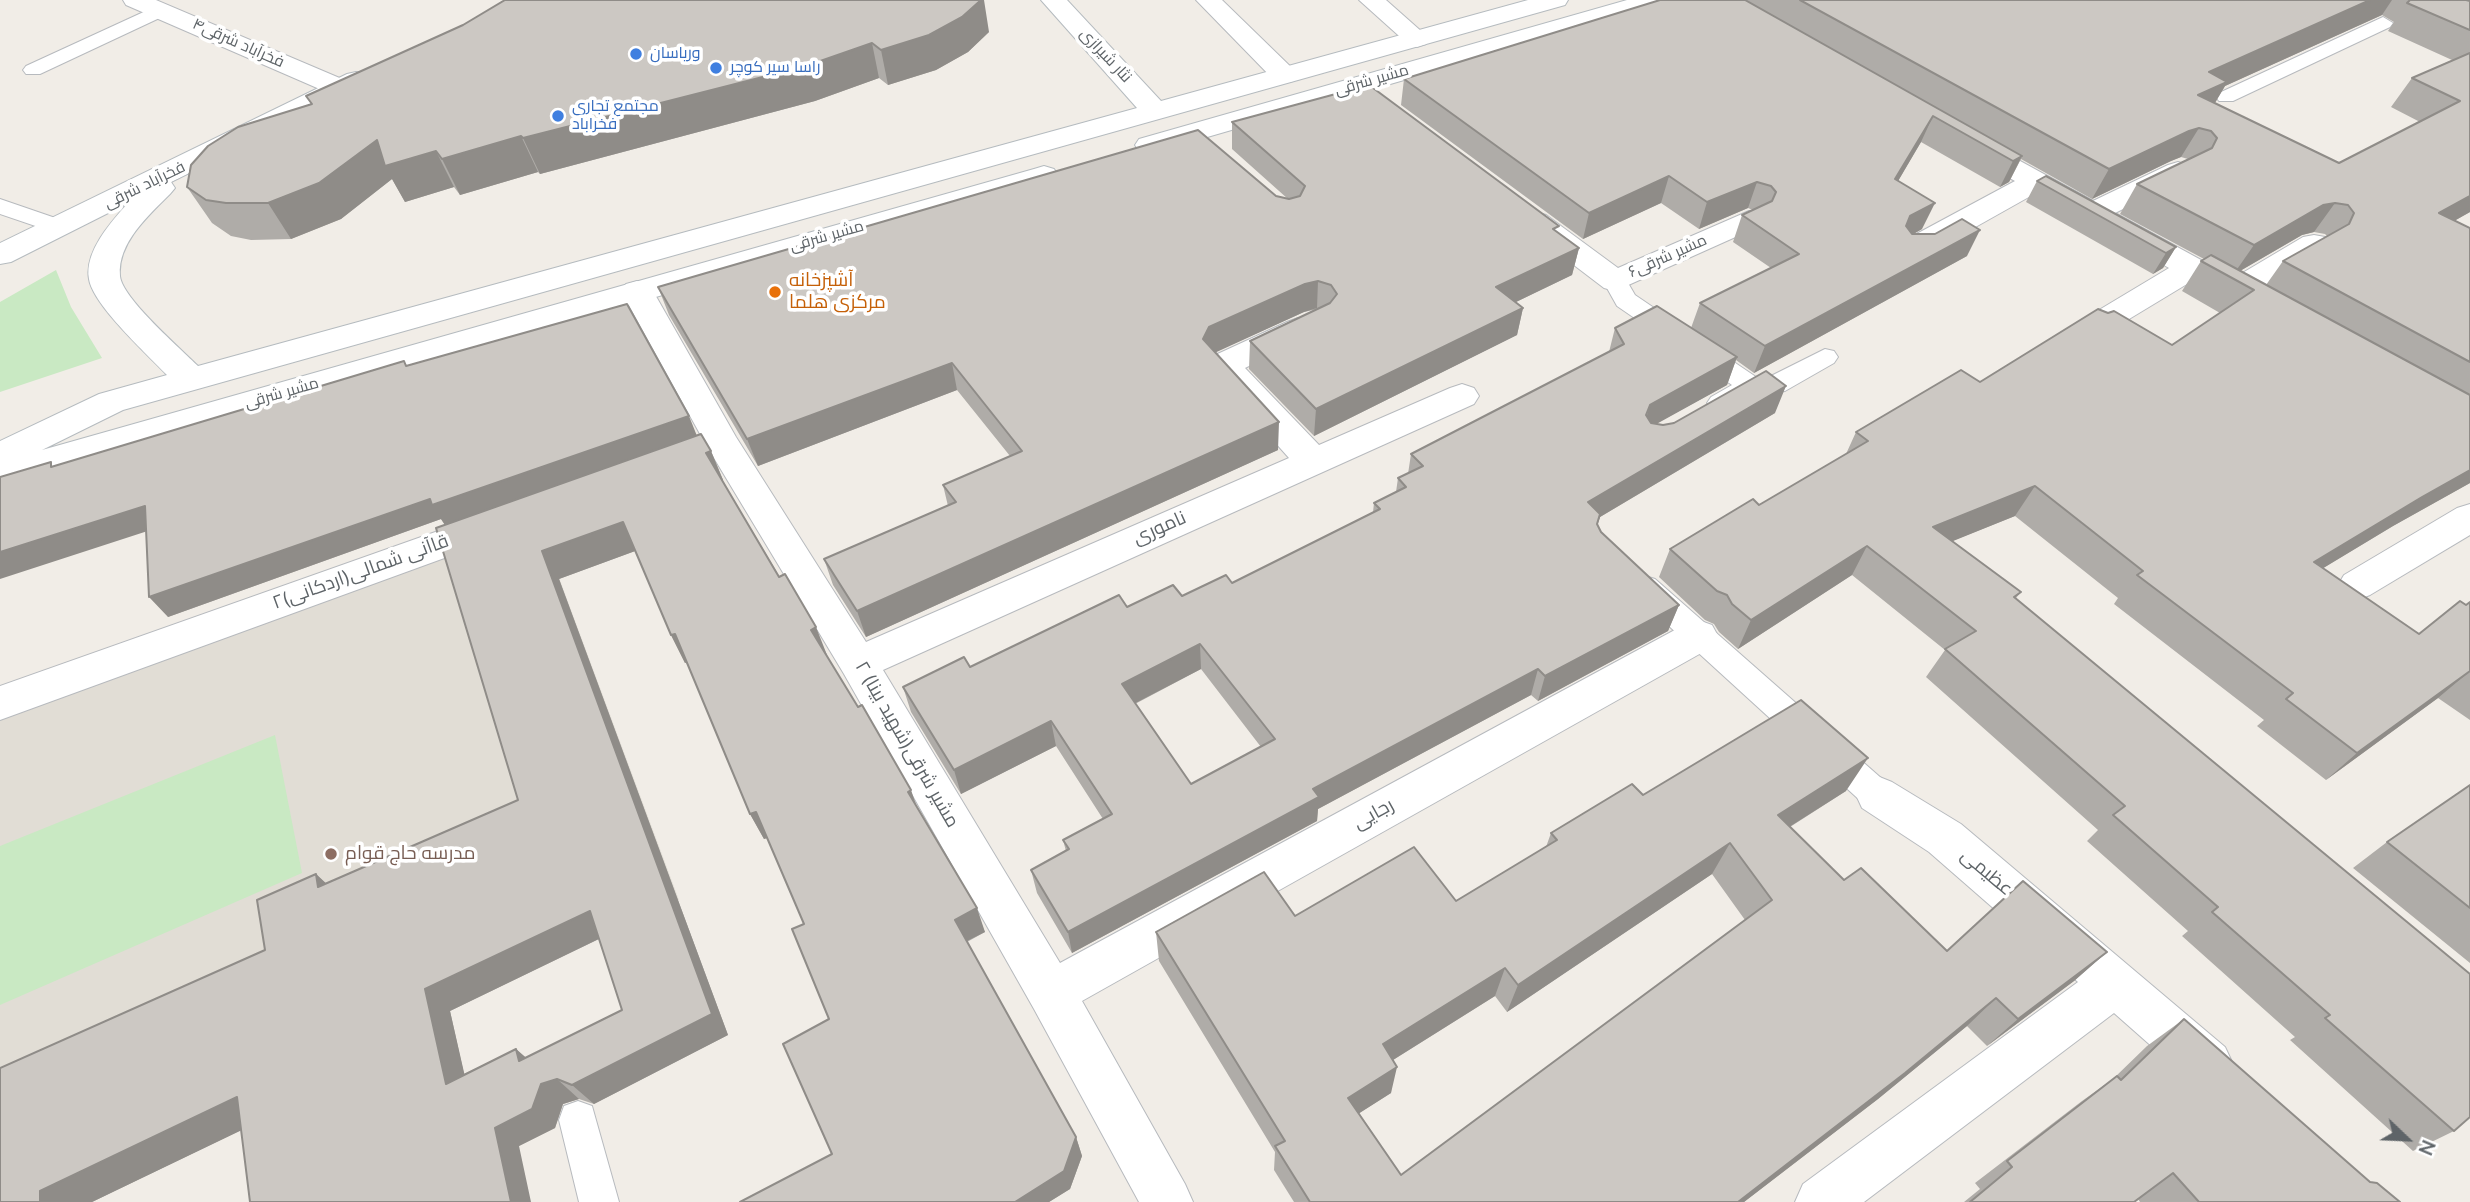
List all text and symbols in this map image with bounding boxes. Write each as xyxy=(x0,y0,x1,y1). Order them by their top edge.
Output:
street label: فخرآباد شرقی۴ xyxy=(189,15,287,73)
street label: نثار شیرازی xyxy=(1075,25,1135,87)
place label: وریاسان xyxy=(650,44,701,64)
marker: وریاسان xyxy=(628,46,644,62)
place label: راسا سیر کوچر xyxy=(730,58,820,78)
marker: راسا سیر کوچر xyxy=(708,60,724,76)
street label: مشیر شرقی xyxy=(1333,61,1411,101)
place label: مجتمع تجاری فخراباد xyxy=(572,97,659,135)
marker: مجتمع تجاری فخراباد xyxy=(550,108,566,124)
street label: فخرآباد شرقی xyxy=(101,158,189,214)
street label: مشیر شرقی xyxy=(788,217,866,257)
street label: ۶مشیر شرقی xyxy=(1626,231,1710,283)
place label: آشپزخانه مرکزی هلما xyxy=(789,270,886,314)
marker: آشپزخانه مرکزی هلما xyxy=(767,284,783,300)
street label: مشیر شرقی xyxy=(243,374,321,414)
street label: ناموری xyxy=(1130,507,1190,551)
street label: ۲قاآنی شمالی(اردکانی) xyxy=(270,531,452,615)
street label: ۲ مشیر شرقی(شهید بینا) xyxy=(849,658,963,832)
street label: رجایی xyxy=(1350,795,1398,835)
place label: مدرسه حاج قوام xyxy=(345,843,476,865)
street label: عظیمی xyxy=(1955,845,2017,901)
marker: مدرسه حاج قوام xyxy=(323,846,339,862)
north arrow xyxy=(2372,1104,2442,1174)
text: N xyxy=(2412,1136,2441,1159)

